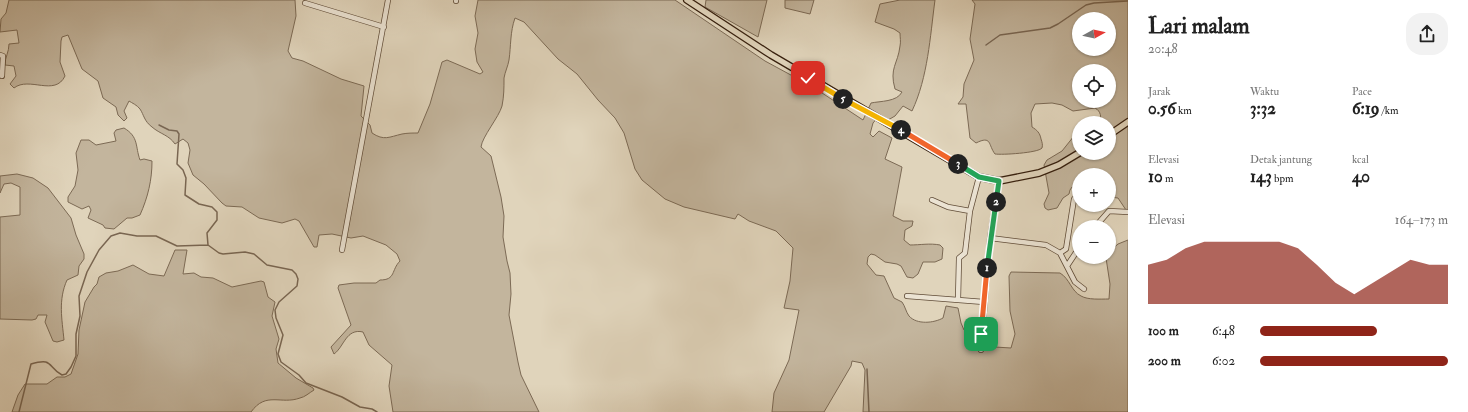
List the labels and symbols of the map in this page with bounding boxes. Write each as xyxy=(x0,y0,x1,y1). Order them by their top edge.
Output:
north arrow xyxy=(1072,12,1116,56)
pin xyxy=(791,61,825,95)
pin: 5 xyxy=(833,89,853,109)
pin: 4 xyxy=(891,120,911,140)
pin: 3 xyxy=(948,154,968,174)
pin: 2 xyxy=(986,192,1006,212)
pin: 1 xyxy=(977,258,997,278)
pin xyxy=(964,317,998,351)

